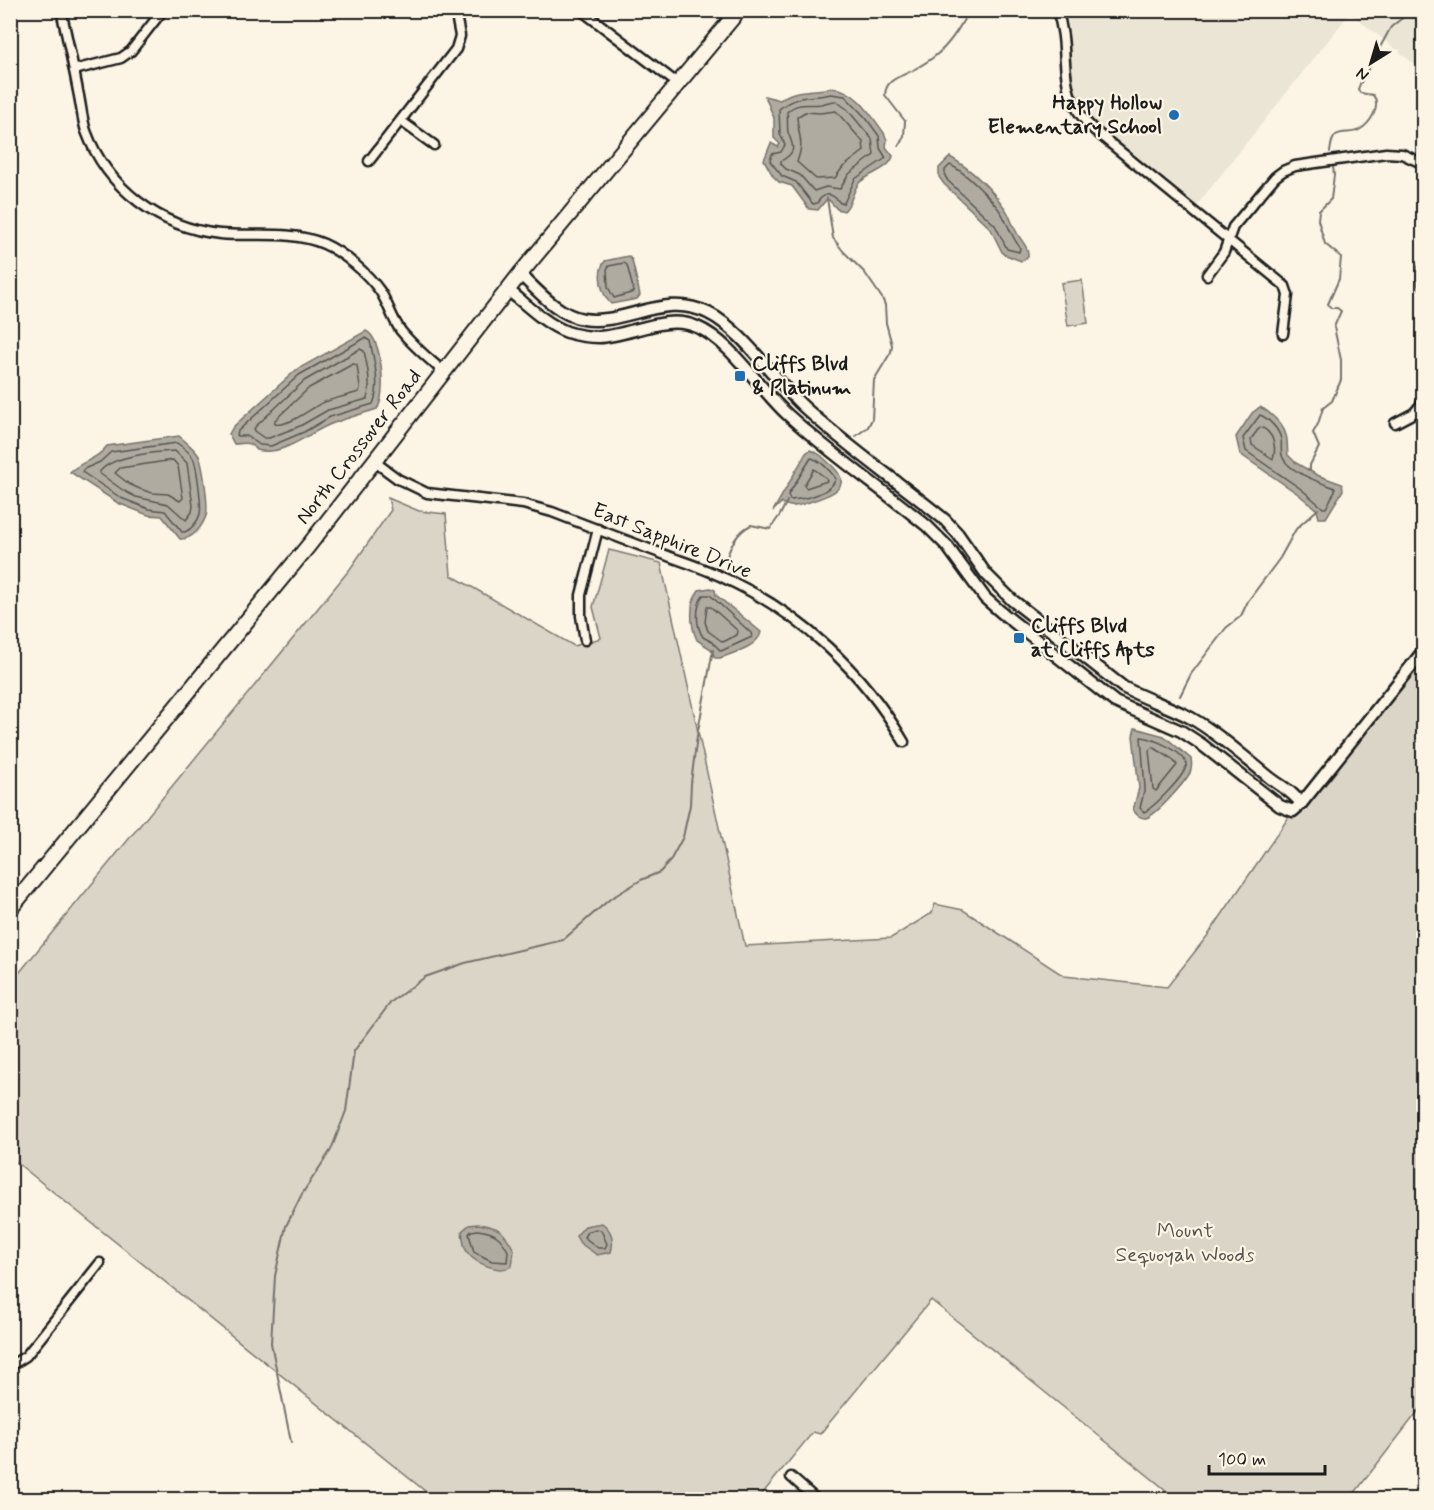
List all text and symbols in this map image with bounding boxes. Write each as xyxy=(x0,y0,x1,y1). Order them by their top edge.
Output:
north arrow xyxy=(1341,33,1401,93)
text: N xyxy=(1352,62,1373,85)
place label: Happy Hollow Elementary School xyxy=(987,89,1162,141)
marker: Happy Hollow Elementary School xyxy=(1167,108,1181,122)
place label: Cliffs Blvd & Platinum xyxy=(752,350,851,402)
street label: North Crossover Road xyxy=(290,364,428,530)
marker: Cliffs Blvd & Platinum xyxy=(733,369,747,383)
street label: East Sapphire Drive xyxy=(588,496,756,586)
place label: Cliffs Blvd at Cliffs Apts xyxy=(1031,612,1155,665)
marker: Cliffs Blvd at Cliffs Apts xyxy=(1012,631,1026,645)
park label: Mount Sequoyah Woods xyxy=(1115,1217,1255,1269)
scale bar xyxy=(1209,1438,1324,1476)
text: 100 m xyxy=(1218,1448,1266,1472)

